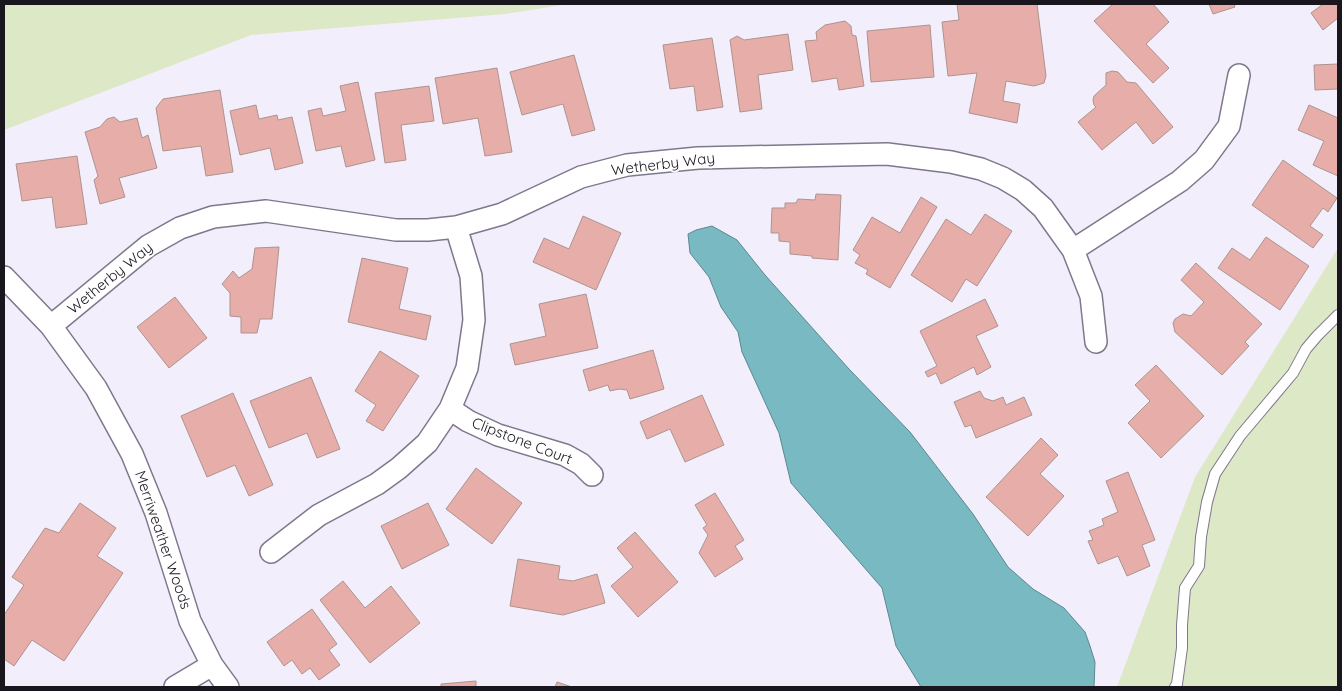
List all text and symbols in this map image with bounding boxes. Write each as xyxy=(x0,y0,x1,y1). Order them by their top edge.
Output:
street label: Wetherby Way xyxy=(610,148,716,179)
street label: Wetherby Way xyxy=(63,237,156,318)
street label: Clipstone Court xyxy=(469,413,575,468)
street label: Merriweather Woods xyxy=(131,468,196,611)

